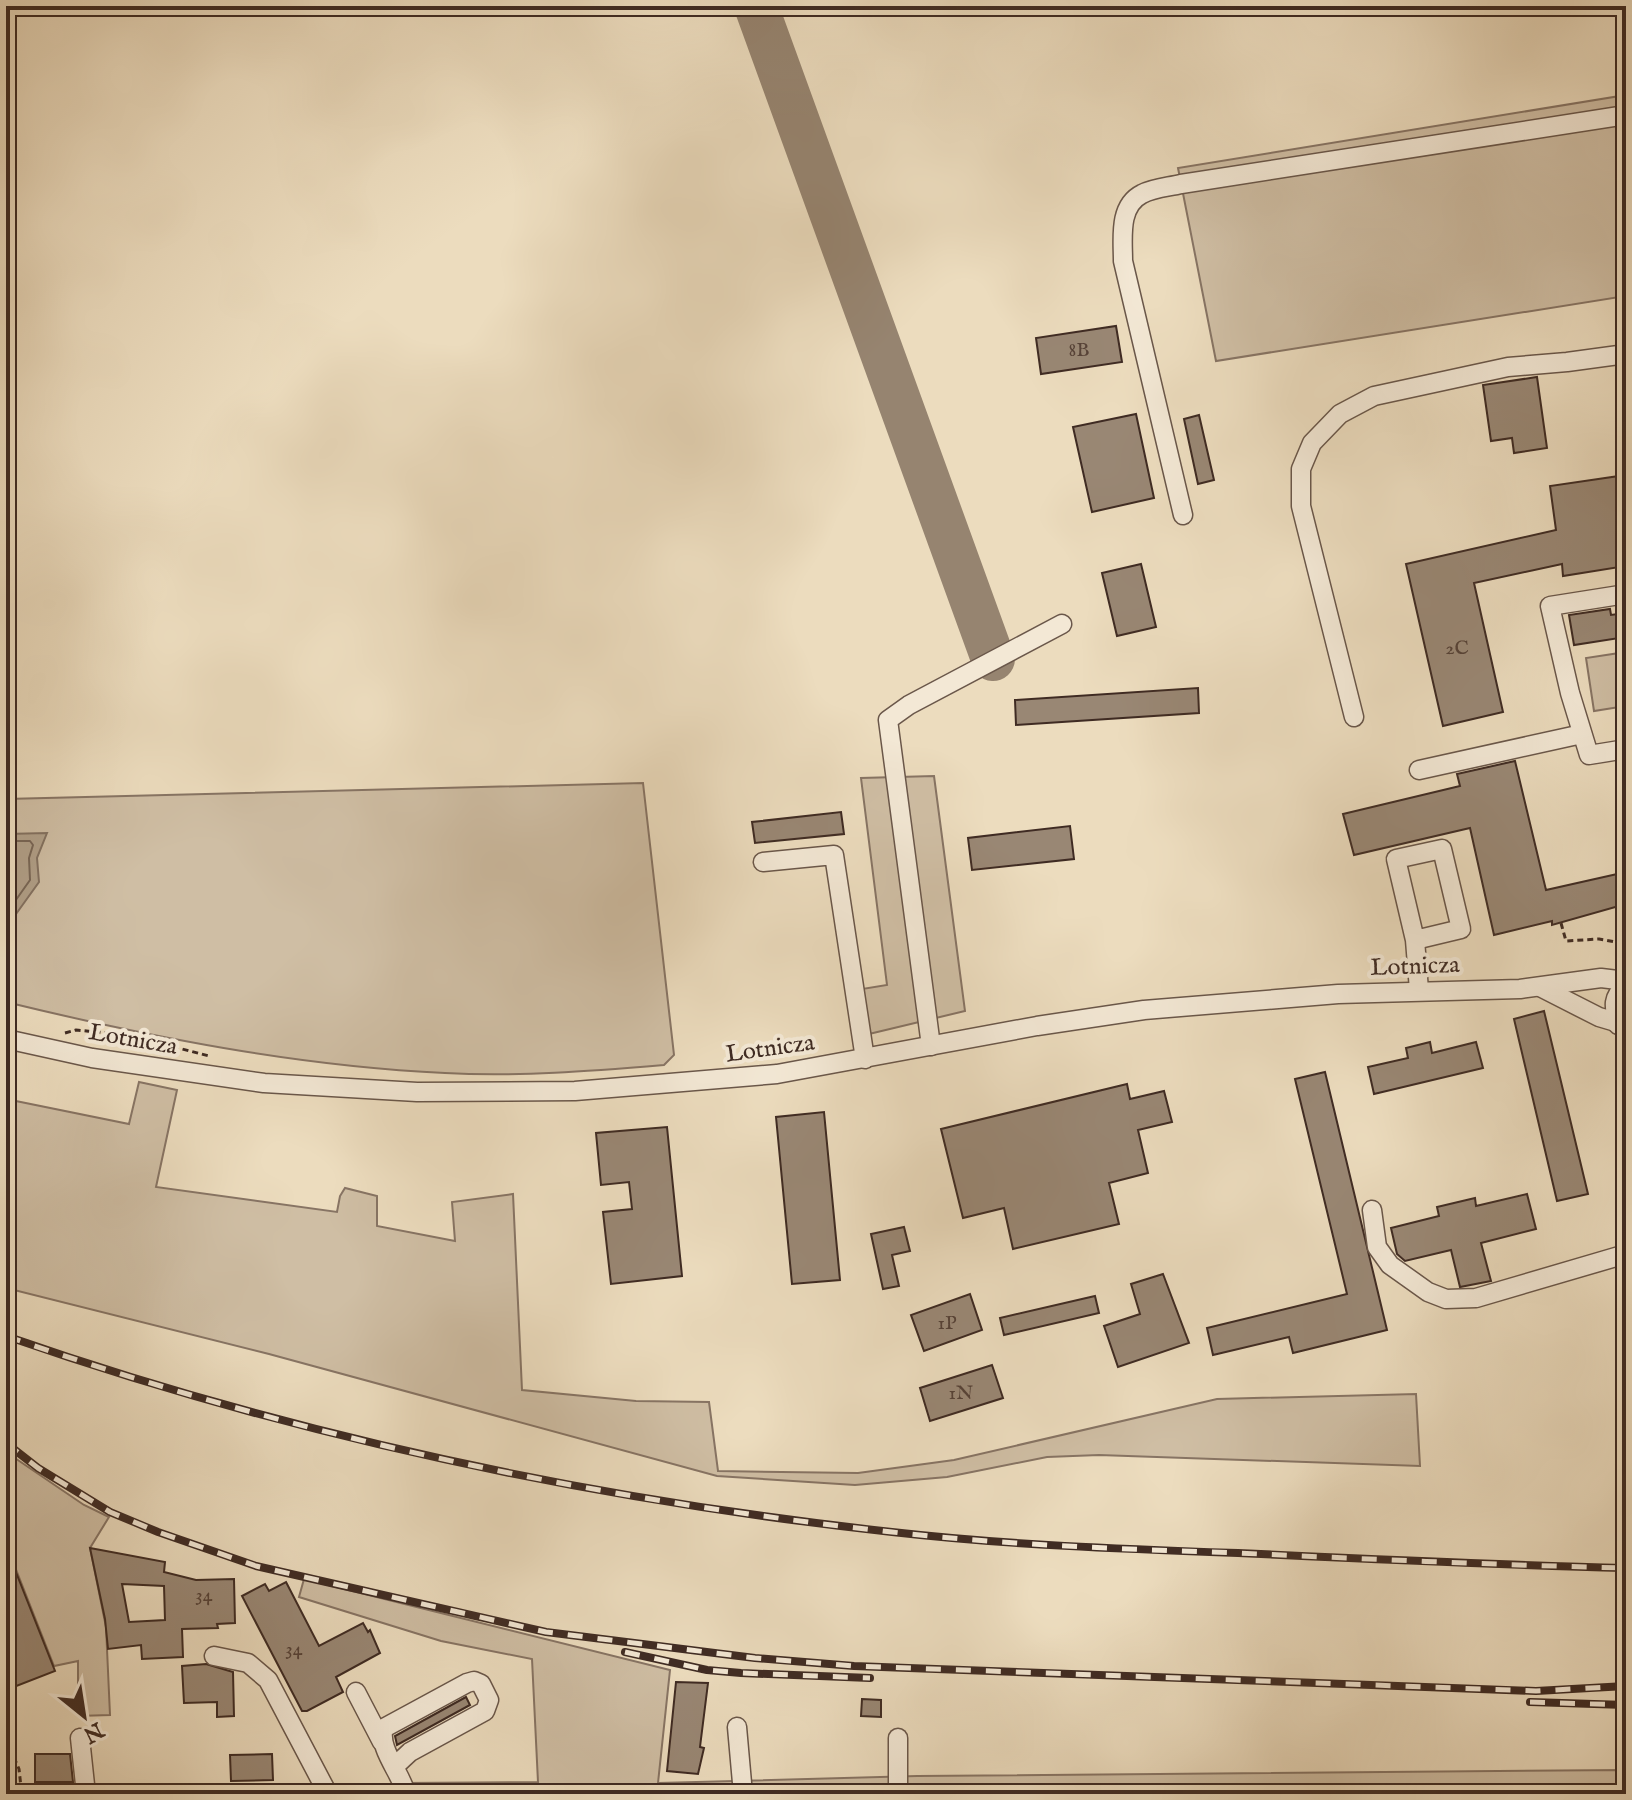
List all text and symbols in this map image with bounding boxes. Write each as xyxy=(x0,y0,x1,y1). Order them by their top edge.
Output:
house number: 8B xyxy=(1068,338,1090,363)
house number: 2C xyxy=(1445,636,1469,661)
street label: Lotnicza xyxy=(1370,950,1461,984)
street label: Lotnicza xyxy=(86,1017,180,1063)
street label: Lotnicza xyxy=(724,1027,817,1071)
house number: 1P xyxy=(937,1311,957,1336)
house number: 1N xyxy=(949,1381,973,1406)
house number: 34 xyxy=(195,1583,213,1608)
house number: 34 xyxy=(285,1637,303,1662)
north arrow xyxy=(44,1676,124,1756)
text: N xyxy=(78,1714,109,1748)

